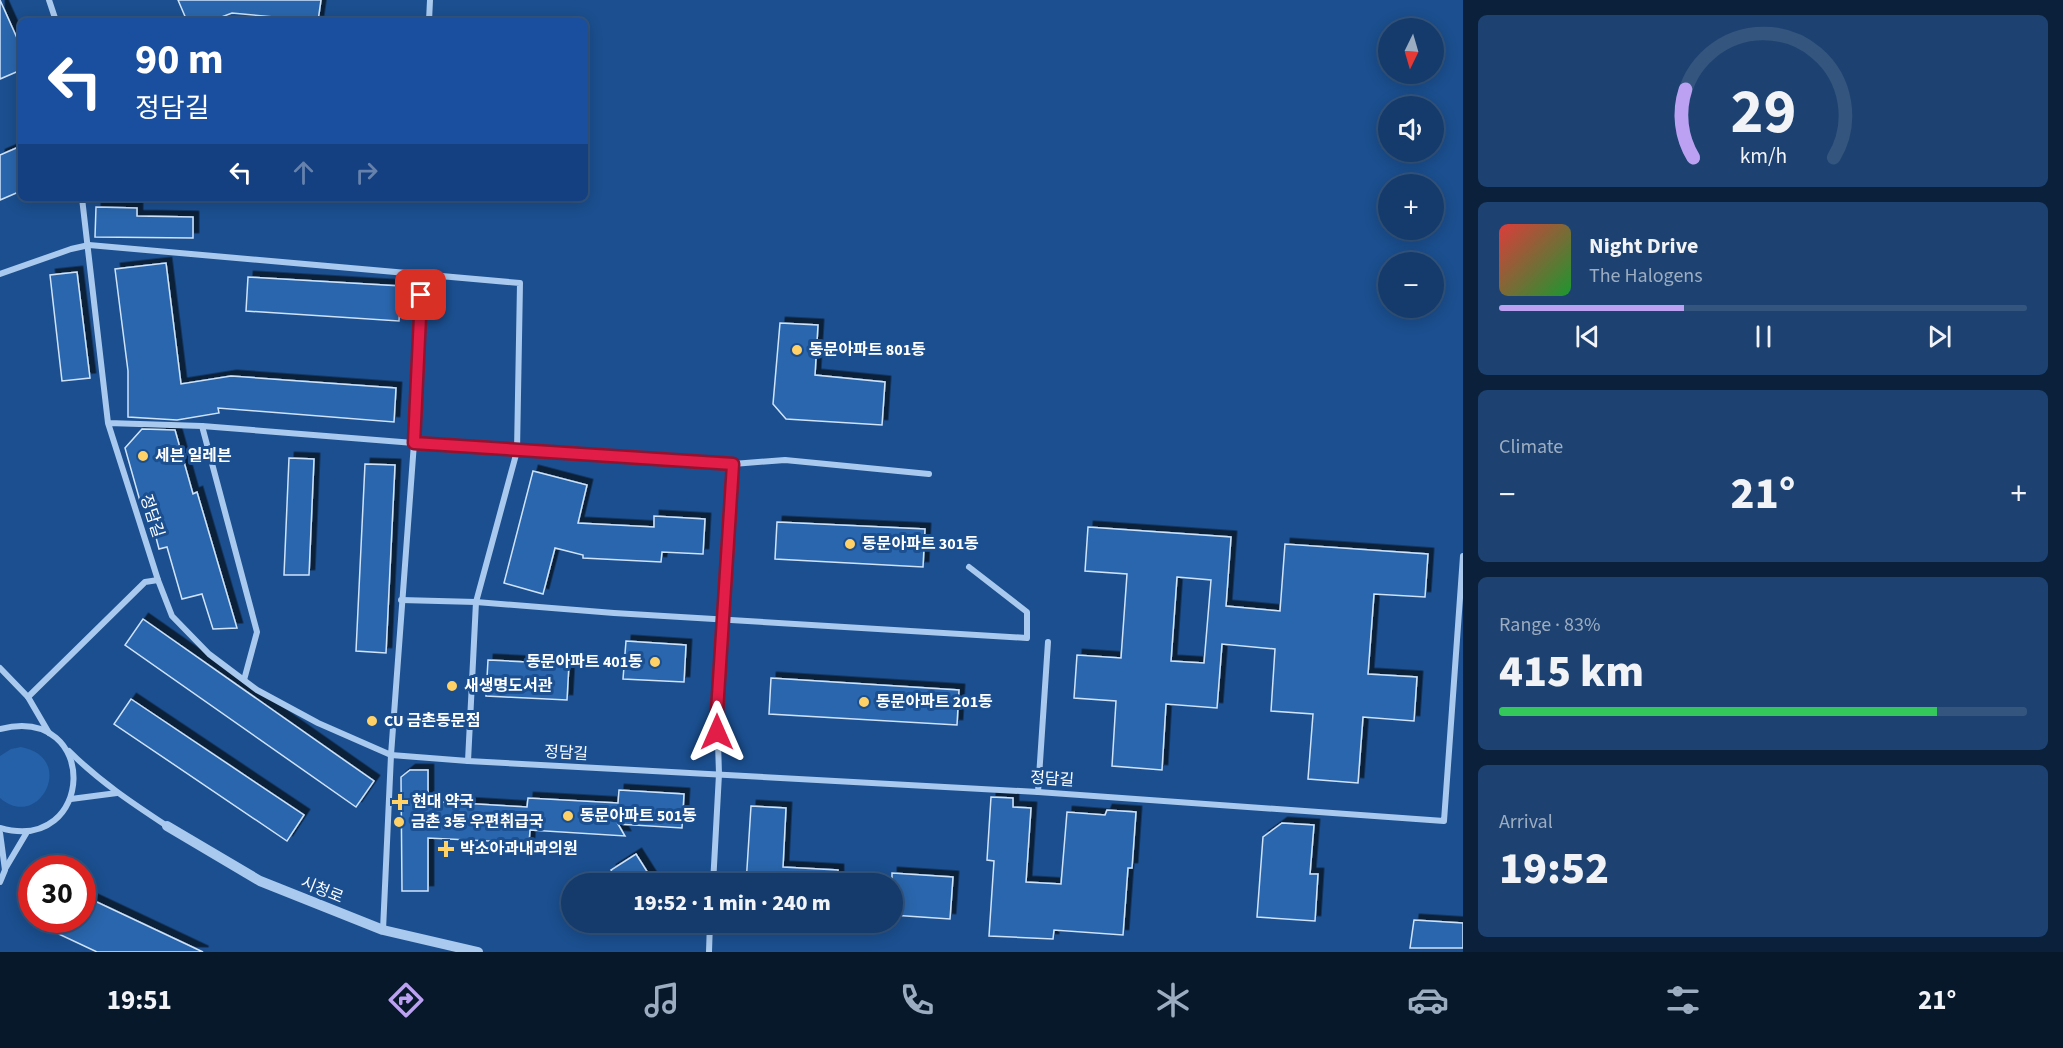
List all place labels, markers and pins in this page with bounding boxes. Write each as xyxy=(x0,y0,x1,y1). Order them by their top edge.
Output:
pin xyxy=(395,269,446,320)
place label: 동문아파트 801동 xyxy=(809,339,926,361)
marker: 동문아파트 801동 xyxy=(790,343,804,357)
place label: 세븐 일레븐 xyxy=(155,445,232,467)
marker: 세븐 일레븐 xyxy=(136,449,150,463)
place label: 동문아파트 301동 xyxy=(862,533,979,555)
marker: 동문아파트 301동 xyxy=(843,537,857,551)
place label: 동문아파트 401동 xyxy=(526,651,643,673)
marker: 동문아파트 401동 xyxy=(648,655,662,669)
place label: 새생명도서관 xyxy=(464,675,553,697)
marker: 새생명도서관 xyxy=(445,679,459,693)
place label: 동문아파트 201동 xyxy=(876,691,993,713)
marker: 동문아파트 201동 xyxy=(857,695,871,709)
place label: CU 금촌동문점 xyxy=(384,710,480,732)
marker: CU 금촌동문점 xyxy=(365,714,379,728)
place label: 현대 약국 xyxy=(412,791,474,813)
marker: 현대 약국 xyxy=(393,795,407,809)
place label: 동문아파트 501동 xyxy=(580,805,697,827)
marker: 동문아파트 501동 xyxy=(561,809,575,823)
place label: 금촌 3동 우편취급국 xyxy=(411,811,544,833)
marker: 금촌 3동 우편취급국 xyxy=(392,815,406,829)
place label: 박소아과내과의원 xyxy=(460,838,578,860)
marker: 박소아과내과의원 xyxy=(437,840,455,858)

